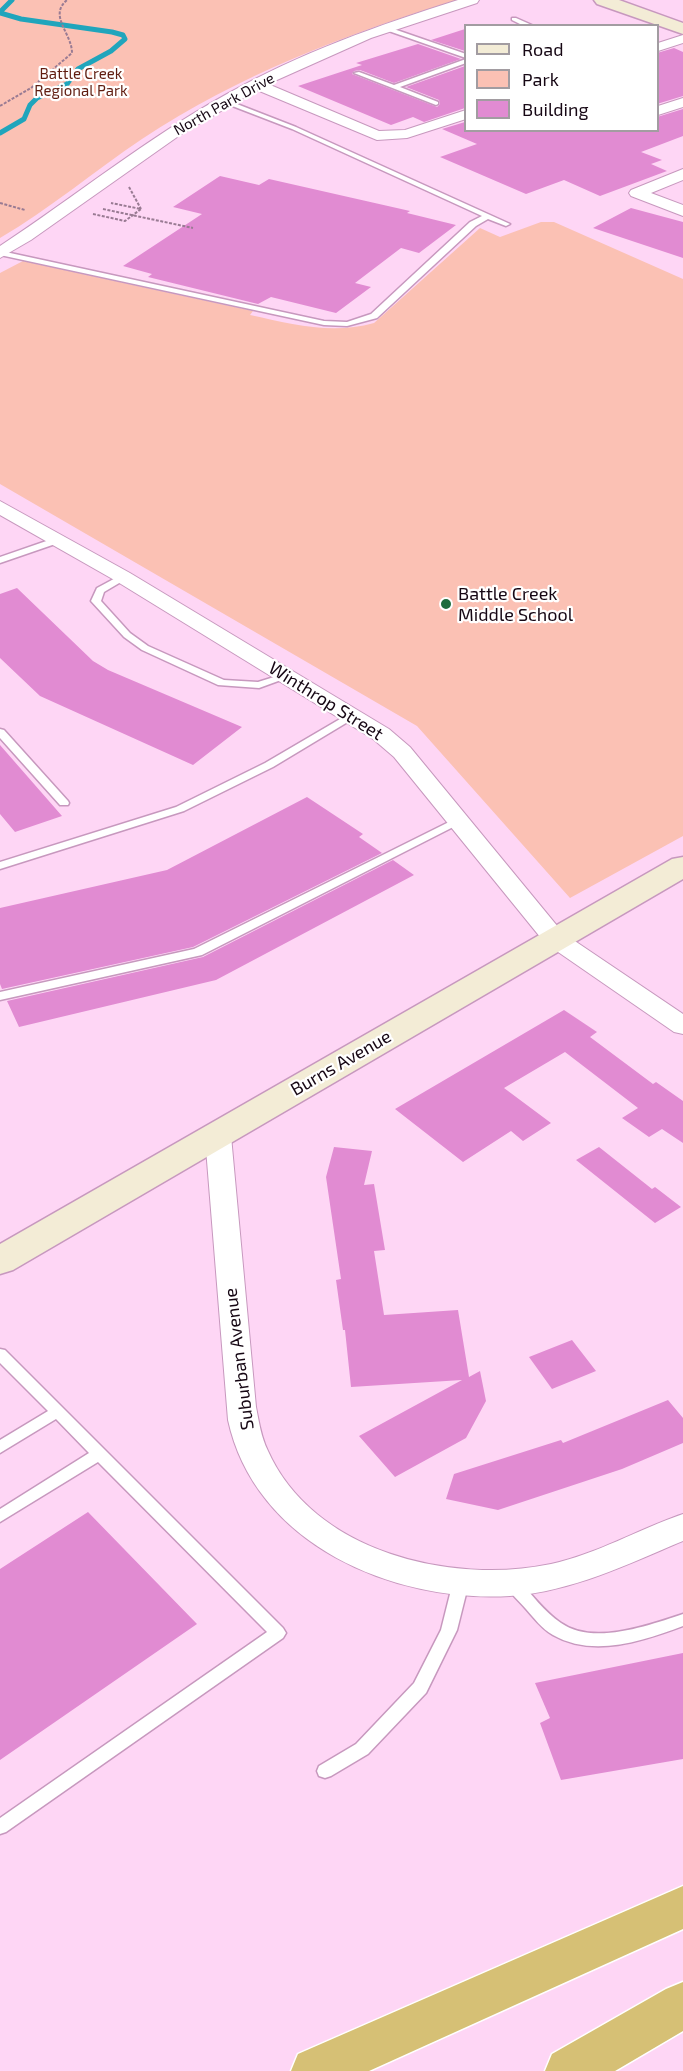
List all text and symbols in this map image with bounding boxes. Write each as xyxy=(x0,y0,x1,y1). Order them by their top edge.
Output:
legend xyxy=(464,24,659,132)
text: Road xyxy=(522,38,563,60)
park label: Battle Creek Regional Park xyxy=(34,65,128,100)
text: Park xyxy=(522,68,559,90)
street label: North Park Drive xyxy=(170,69,278,139)
text: Building xyxy=(522,98,589,120)
place label: Battle Creek Middle School xyxy=(458,583,573,626)
marker: Battle Creek Middle School xyxy=(439,597,453,611)
street label: Winthrop Street xyxy=(265,657,387,745)
street label: Burns Avenue xyxy=(287,1026,395,1100)
street label: Suburban Avenue xyxy=(220,1287,258,1431)

